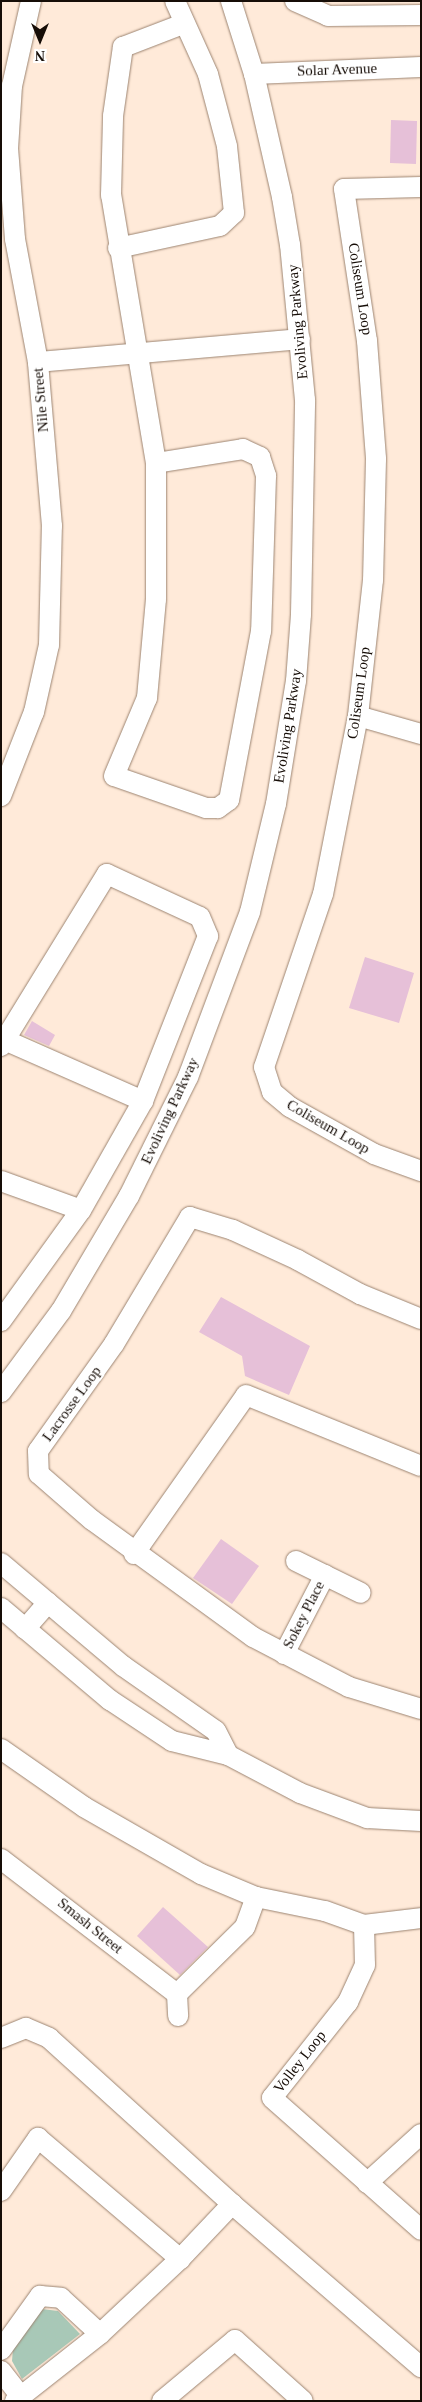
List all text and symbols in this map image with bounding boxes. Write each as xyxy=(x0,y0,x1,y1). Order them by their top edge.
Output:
north arrow xyxy=(15,15,65,65)
text: N xyxy=(35,48,45,63)
street label: Solar Avenue xyxy=(296,60,378,80)
street label: Coliseum Loop xyxy=(344,242,376,336)
street label: Evoliving Parkway xyxy=(284,264,312,380)
street label: Nile Street xyxy=(29,367,53,433)
street label: Coliseum Loop xyxy=(344,646,374,740)
street label: Evoliving Parkway xyxy=(270,668,306,784)
street label: Evoliving Parkway xyxy=(137,1055,203,1167)
street label: Coliseum Loop xyxy=(283,1096,373,1158)
street label: Lacrosse Loop xyxy=(39,1363,105,1445)
street label: Sokey Place xyxy=(279,1578,329,1652)
street label: Smash Street xyxy=(54,1894,126,1958)
street label: Volley Loop xyxy=(270,2027,330,2097)

